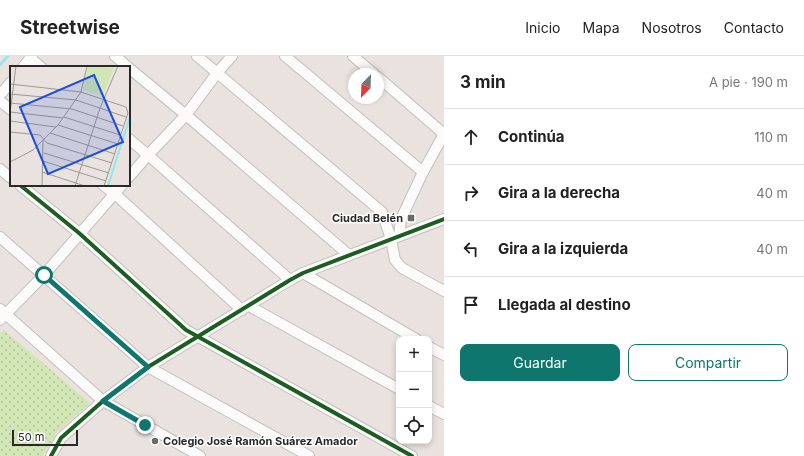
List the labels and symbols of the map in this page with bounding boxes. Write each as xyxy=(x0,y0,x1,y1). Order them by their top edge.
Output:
inset map xyxy=(10,66,130,186)
north arrow xyxy=(348,68,384,104)
place label: Ciudad Belén xyxy=(332,211,403,225)
marker: Ciudad Belén xyxy=(406,213,416,223)
route start xyxy=(35,266,53,284)
route end xyxy=(136,416,154,434)
scale bar xyxy=(12,428,78,447)
place label: Colegio José Ramón Suárez Amador xyxy=(163,434,358,448)
marker: Colegio José Ramón Suárez Amador xyxy=(150,436,160,446)

